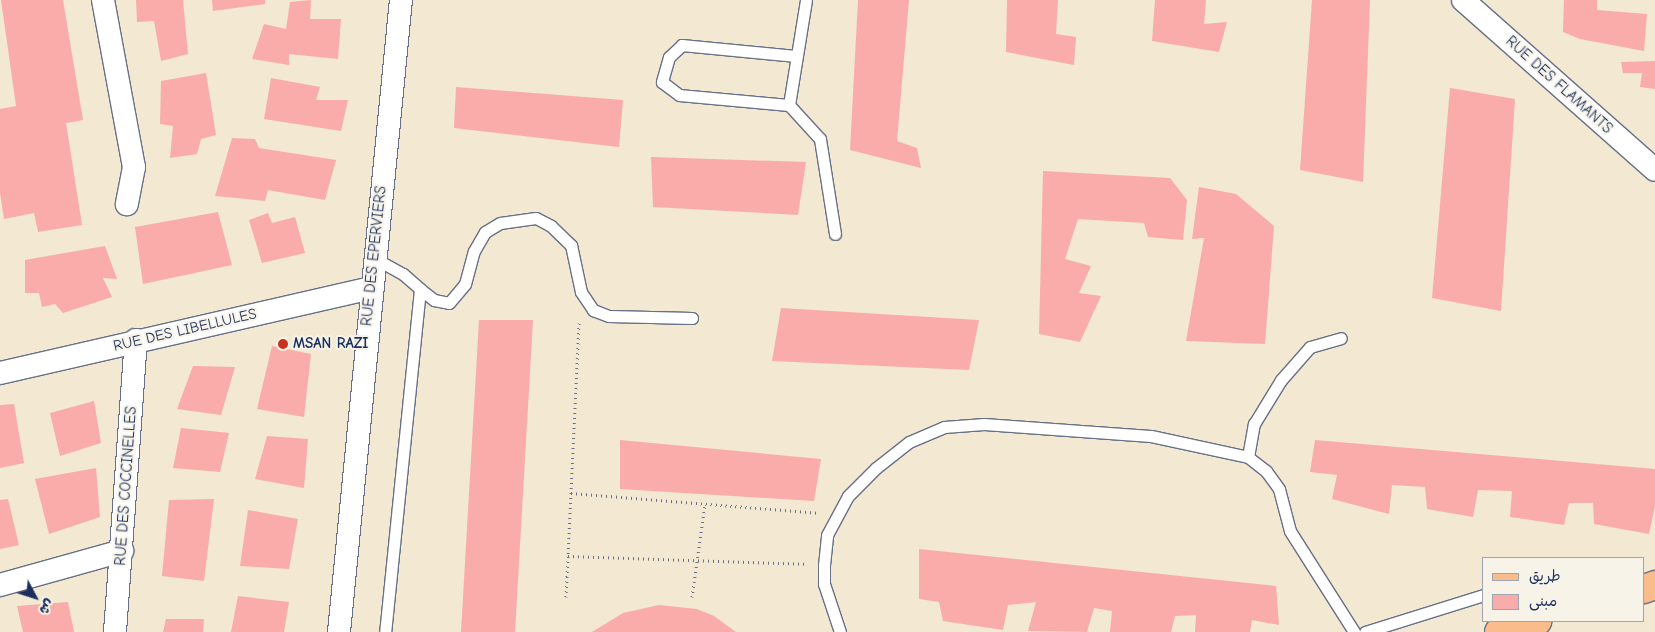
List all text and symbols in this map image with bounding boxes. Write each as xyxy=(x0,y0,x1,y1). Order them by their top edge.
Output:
street label: RUE DES FLAMANTS xyxy=(1502,32,1616,138)
street label: RUE DES EPERVIERS xyxy=(358,185,390,327)
street label: RUE DES LIBELLULES xyxy=(112,305,258,355)
place label: MSAN RAZI xyxy=(293,335,368,353)
marker: MSAN RAZI xyxy=(277,338,289,350)
street label: RUE DES COCCINELLES xyxy=(111,406,141,566)
legend xyxy=(1482,557,1645,622)
text: طريق xyxy=(1529,567,1561,585)
north arrow xyxy=(10,572,60,622)
text: مبنى xyxy=(1529,592,1557,610)
text: ش xyxy=(35,596,58,618)

